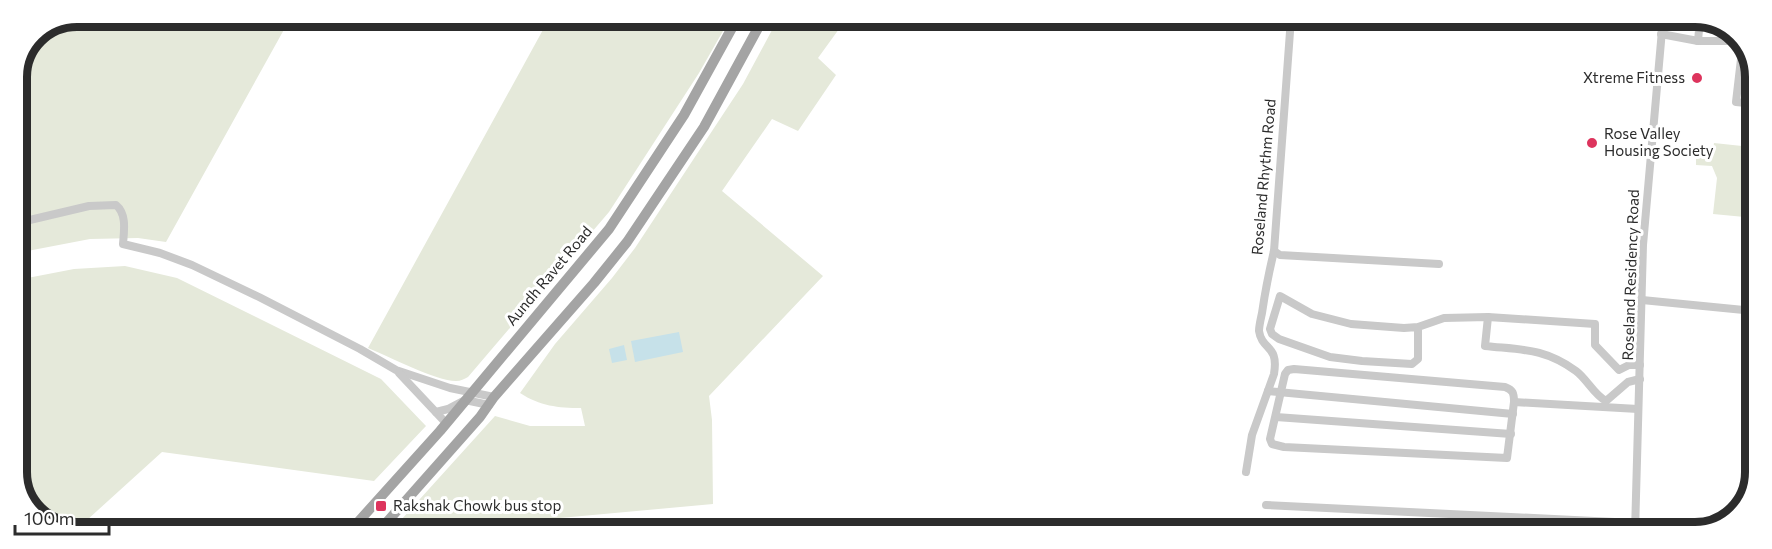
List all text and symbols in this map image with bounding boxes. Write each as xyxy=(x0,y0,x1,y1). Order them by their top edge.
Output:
place label: Xtreme Fitness xyxy=(1583,68,1685,86)
marker: Xtreme Fitness xyxy=(1690,71,1704,85)
street label: Roseland Rhythm Road xyxy=(1247,98,1279,256)
place label: Rose Valley Housing Society xyxy=(1604,124,1714,159)
marker: Rose Valley Housing Society xyxy=(1585,136,1599,150)
street label: Roseland Residency Road xyxy=(1618,189,1642,361)
street label: Aundh Ravet Road xyxy=(501,222,595,329)
place label: Rakshak Chowk bus stop xyxy=(393,496,562,514)
scale bar xyxy=(15,498,110,536)
marker: Rakshak Chowk bus stop xyxy=(374,499,388,513)
text: 100 m xyxy=(24,507,74,529)

